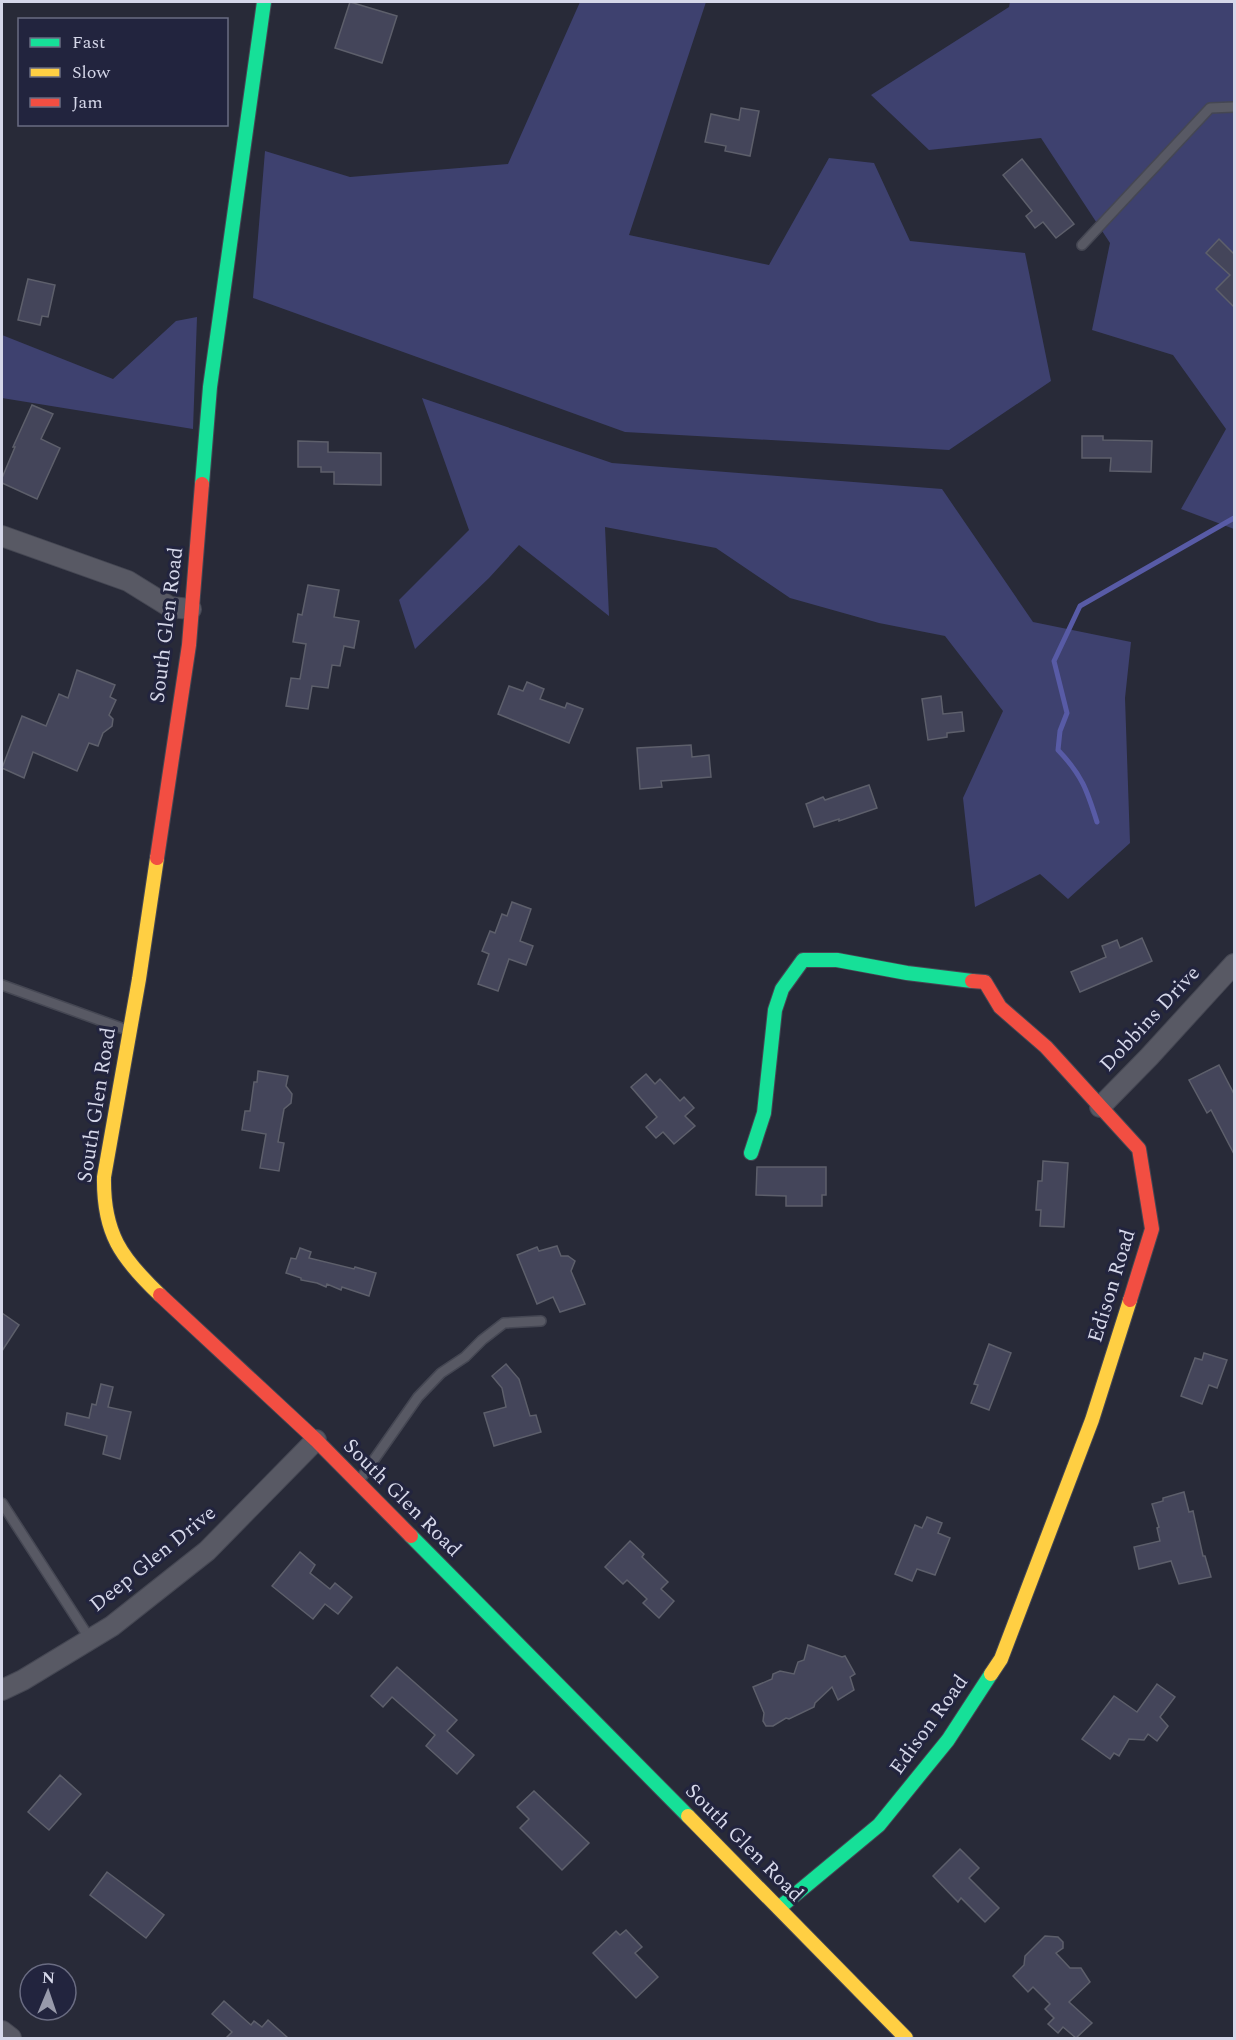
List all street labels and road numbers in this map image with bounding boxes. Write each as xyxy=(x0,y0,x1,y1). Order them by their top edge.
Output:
street label: South Glen Road xyxy=(142,545,192,705)
street label: Dobbins Drive xyxy=(1092,959,1208,1079)
street label: South Glen Road xyxy=(69,1025,125,1185)
street label: Edison Road xyxy=(1080,1225,1144,1347)
street label: South Glen Road xyxy=(335,1431,469,1565)
street label: Deep Glen Drive xyxy=(83,1498,223,1620)
street label: Edison Road xyxy=(882,1668,976,1782)
street label: South Glen Road xyxy=(677,1776,811,1910)

